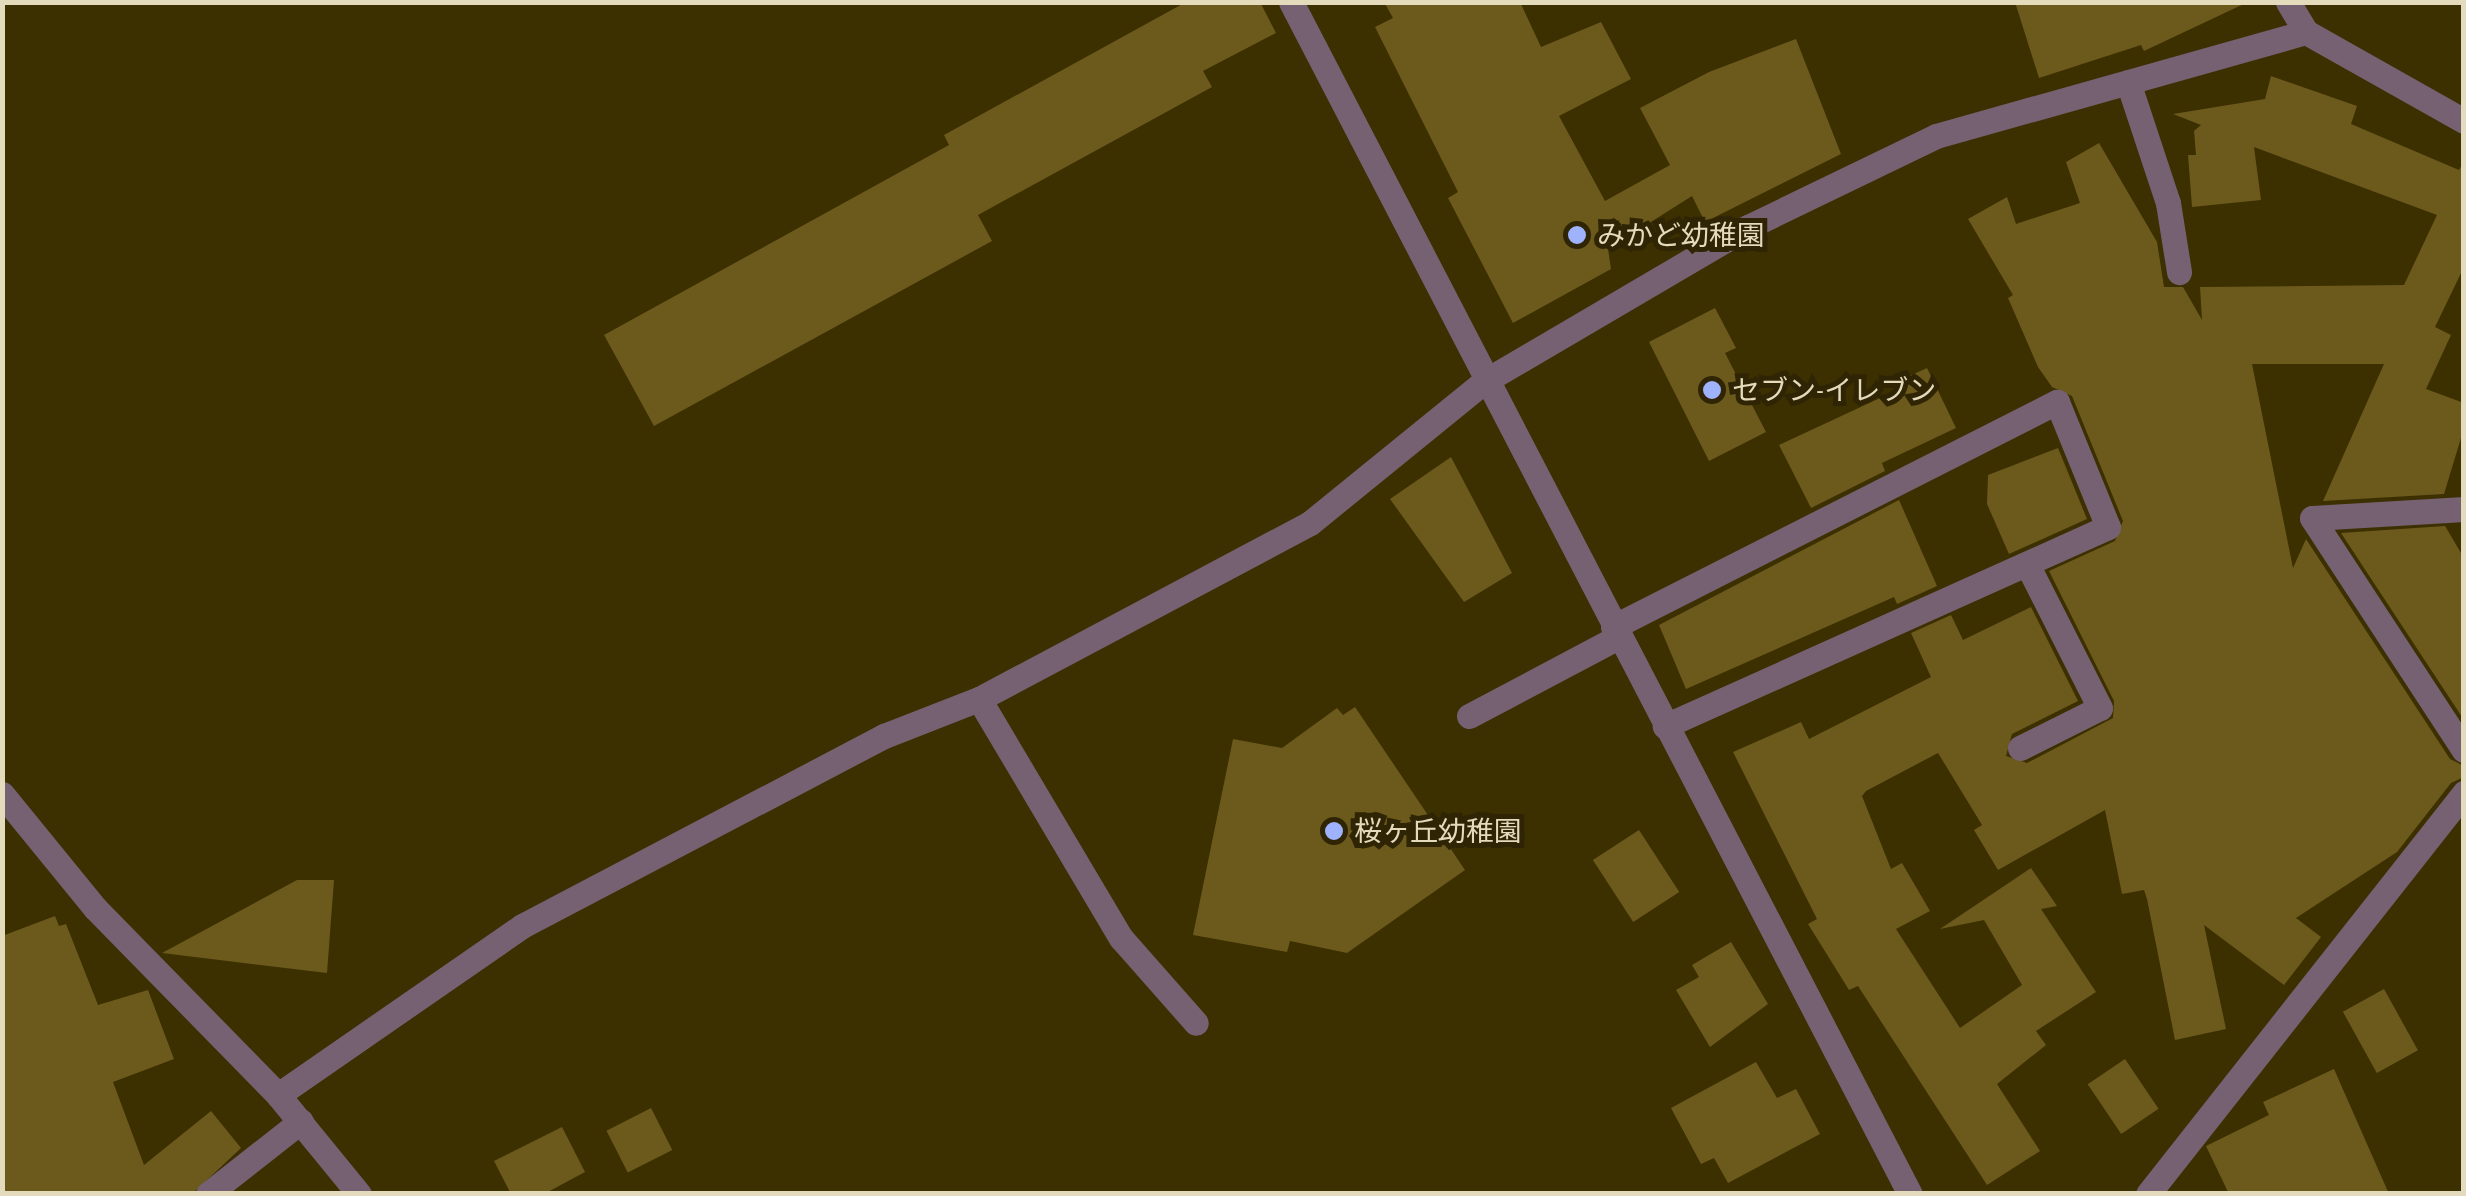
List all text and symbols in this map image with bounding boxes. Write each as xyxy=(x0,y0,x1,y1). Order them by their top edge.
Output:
place label: みかど幼稚園 xyxy=(1597,218,1765,252)
marker: みかど幼稚園 xyxy=(1566,224,1588,246)
place label: セブン-イレブン xyxy=(1732,373,1936,407)
marker: セブン-イレブン xyxy=(1701,379,1723,401)
place label: 桜ヶ丘幼稚園 xyxy=(1354,814,1522,848)
marker: 桜ヶ丘幼稚園 xyxy=(1323,820,1345,842)

